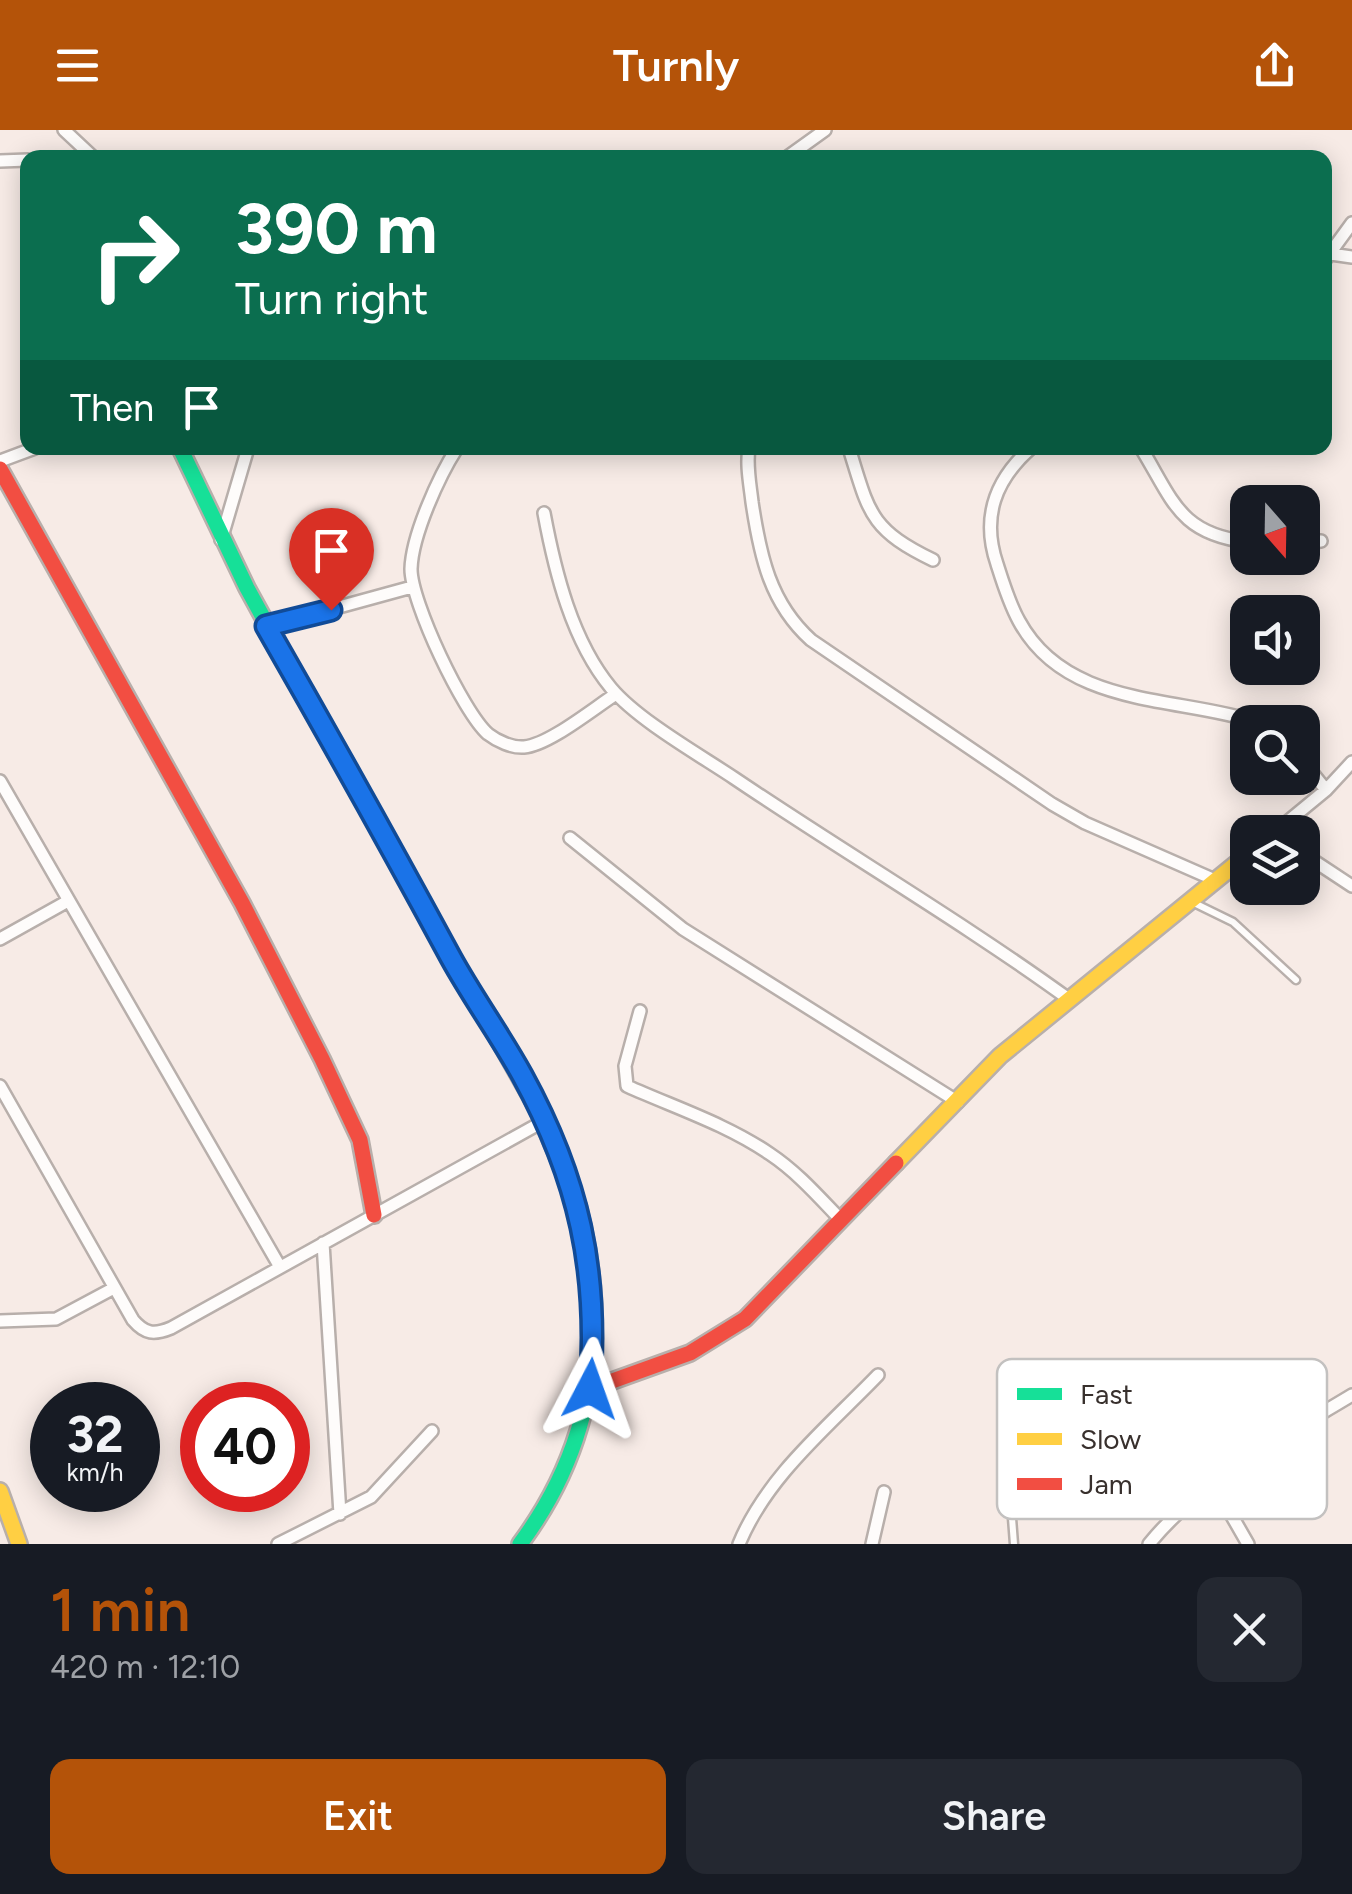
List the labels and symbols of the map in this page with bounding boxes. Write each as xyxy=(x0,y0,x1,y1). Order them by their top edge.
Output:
north arrow xyxy=(1230,485,1320,575)
pin xyxy=(289,508,374,611)
position arrow xyxy=(538,1337,642,1441)
legend xyxy=(997,1359,1327,1519)
text: Fast xyxy=(1080,1377,1133,1411)
speed limit sign: 40 xyxy=(180,1382,310,1512)
text: Slow xyxy=(1080,1422,1141,1456)
text: Jam xyxy=(1080,1467,1133,1501)

